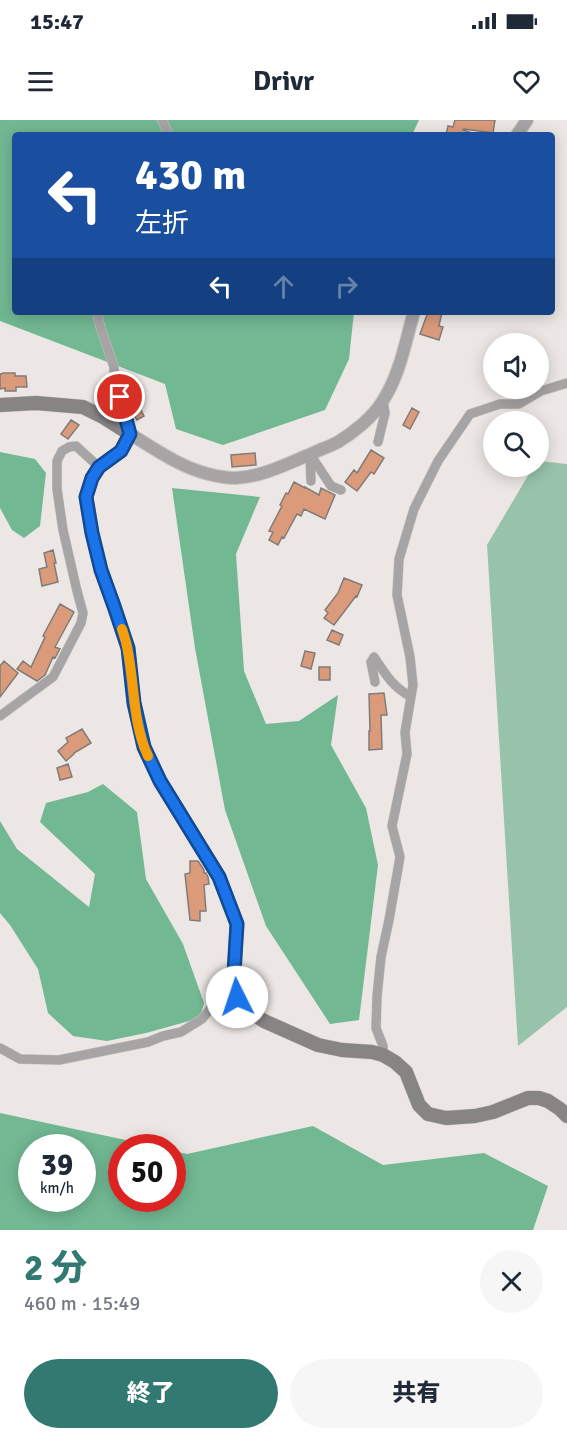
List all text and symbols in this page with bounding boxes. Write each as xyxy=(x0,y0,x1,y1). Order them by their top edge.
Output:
text: 15:47 xyxy=(30,8,84,35)
icon: menu xyxy=(24,65,57,98)
text: Drivr xyxy=(253,65,314,98)
icon: heart xyxy=(510,65,543,98)
text: 430 m xyxy=(135,150,246,201)
icon: left xyxy=(36,156,114,234)
text: 左折 xyxy=(135,207,189,240)
icon: left xyxy=(204,270,237,303)
icon: ahead xyxy=(267,270,300,303)
icon: right xyxy=(330,270,363,303)
map controls xyxy=(483,333,549,477)
button: sound xyxy=(483,333,549,399)
pin xyxy=(94,371,145,422)
icon: arrive xyxy=(103,380,136,413)
button: search xyxy=(483,411,549,477)
position arrow xyxy=(205,965,269,1029)
speed limit sign: 50 xyxy=(108,1134,186,1212)
text: 39 xyxy=(41,1147,73,1184)
text: km/h xyxy=(40,1179,74,1197)
text: 2 分 xyxy=(24,1246,87,1291)
button: close xyxy=(480,1250,543,1313)
text: 460 m · 15:49 xyxy=(24,1291,140,1316)
button: 終了 xyxy=(24,1359,278,1428)
button: 共有 xyxy=(290,1359,543,1428)

